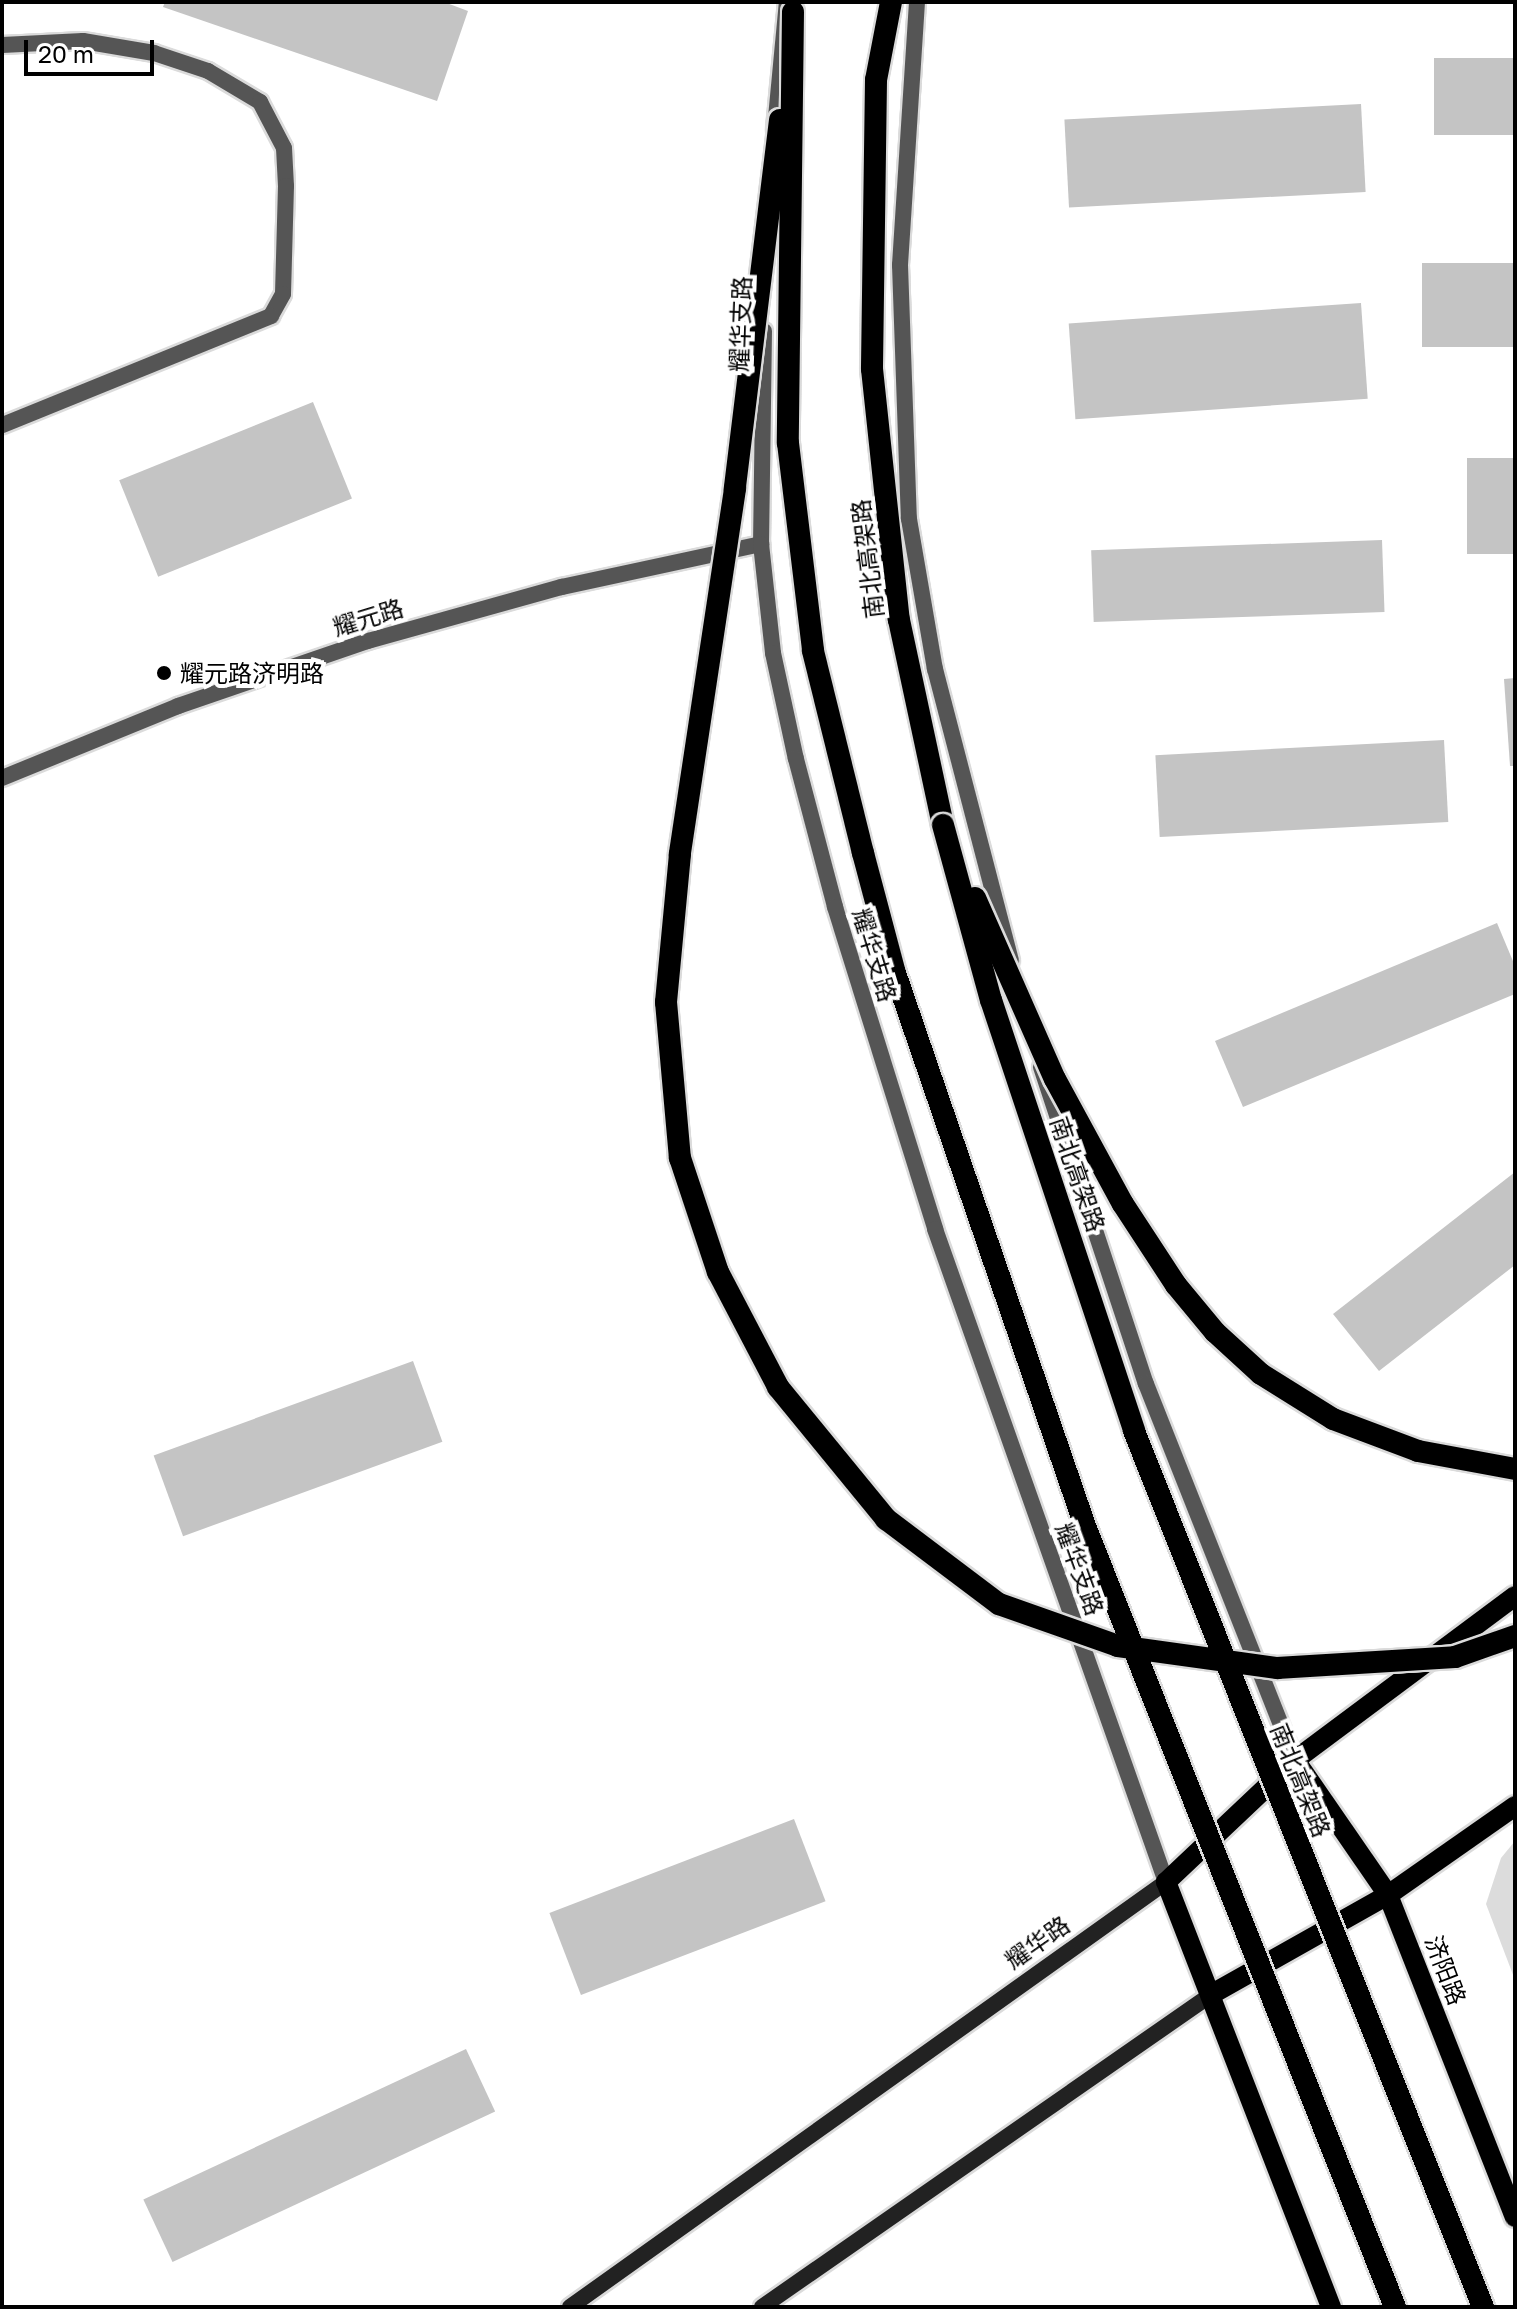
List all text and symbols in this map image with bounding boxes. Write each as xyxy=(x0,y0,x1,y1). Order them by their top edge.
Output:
scale bar xyxy=(28,24,158,74)
text: 20 m xyxy=(38,39,94,68)
street label: 耀华支路 xyxy=(724,276,756,372)
street label: 南北高架路 xyxy=(845,498,889,620)
street label: 耀元路 xyxy=(329,593,407,641)
place label: 耀元路济明路 xyxy=(180,659,324,687)
marker: 耀元路济明路 xyxy=(155,664,173,682)
street label: 耀华支路 xyxy=(847,905,903,1005)
street label: 南北高架路 xyxy=(1045,1113,1111,1235)
street label: 耀华支路 xyxy=(1050,1519,1110,1619)
street label: 南北高架路 xyxy=(1265,1719,1337,1841)
street label: 耀华路 xyxy=(999,1910,1075,1974)
street label: 济阳路 xyxy=(1420,1931,1472,2009)

